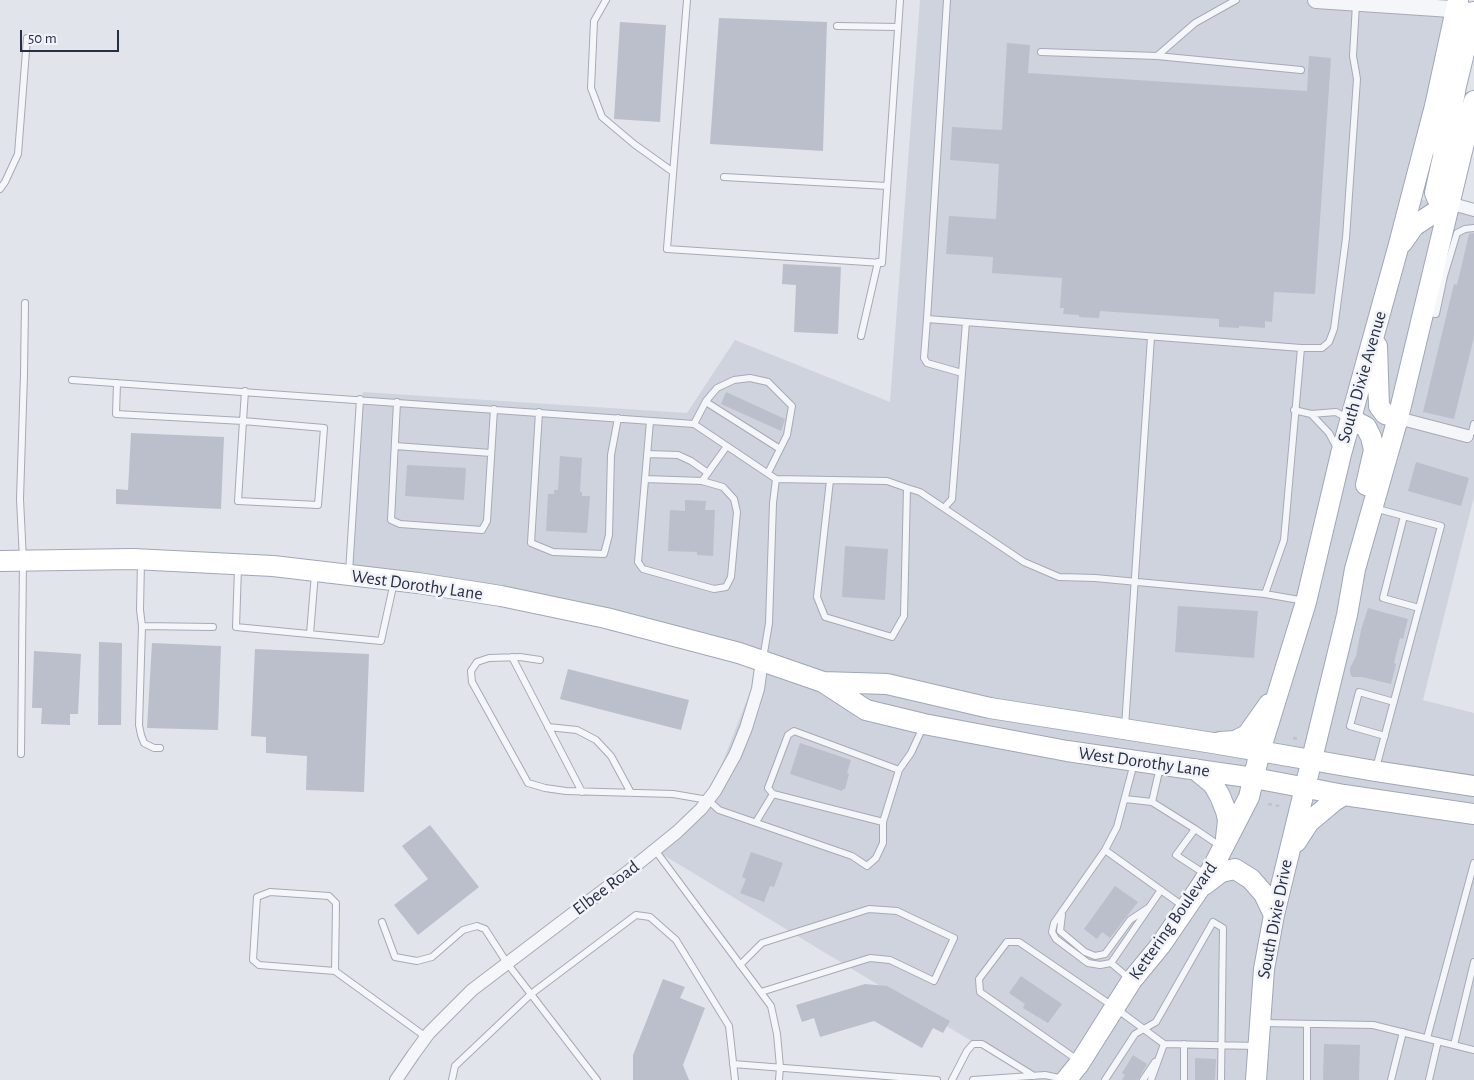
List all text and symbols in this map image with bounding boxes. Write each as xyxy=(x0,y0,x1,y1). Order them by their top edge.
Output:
scale bar xyxy=(22,20,121,52)
text: 50 m xyxy=(28,31,57,46)
street label: South Dixie Avenue xyxy=(1333,309,1391,445)
street label: West Dorothy Lane xyxy=(350,565,484,605)
street label: West Dorothy Lane xyxy=(1077,742,1211,782)
street label: Elbee Road xyxy=(568,856,644,920)
street label: South Dixie Drive xyxy=(1253,857,1297,981)
street label: Kettering Boulevard xyxy=(1124,858,1222,984)

